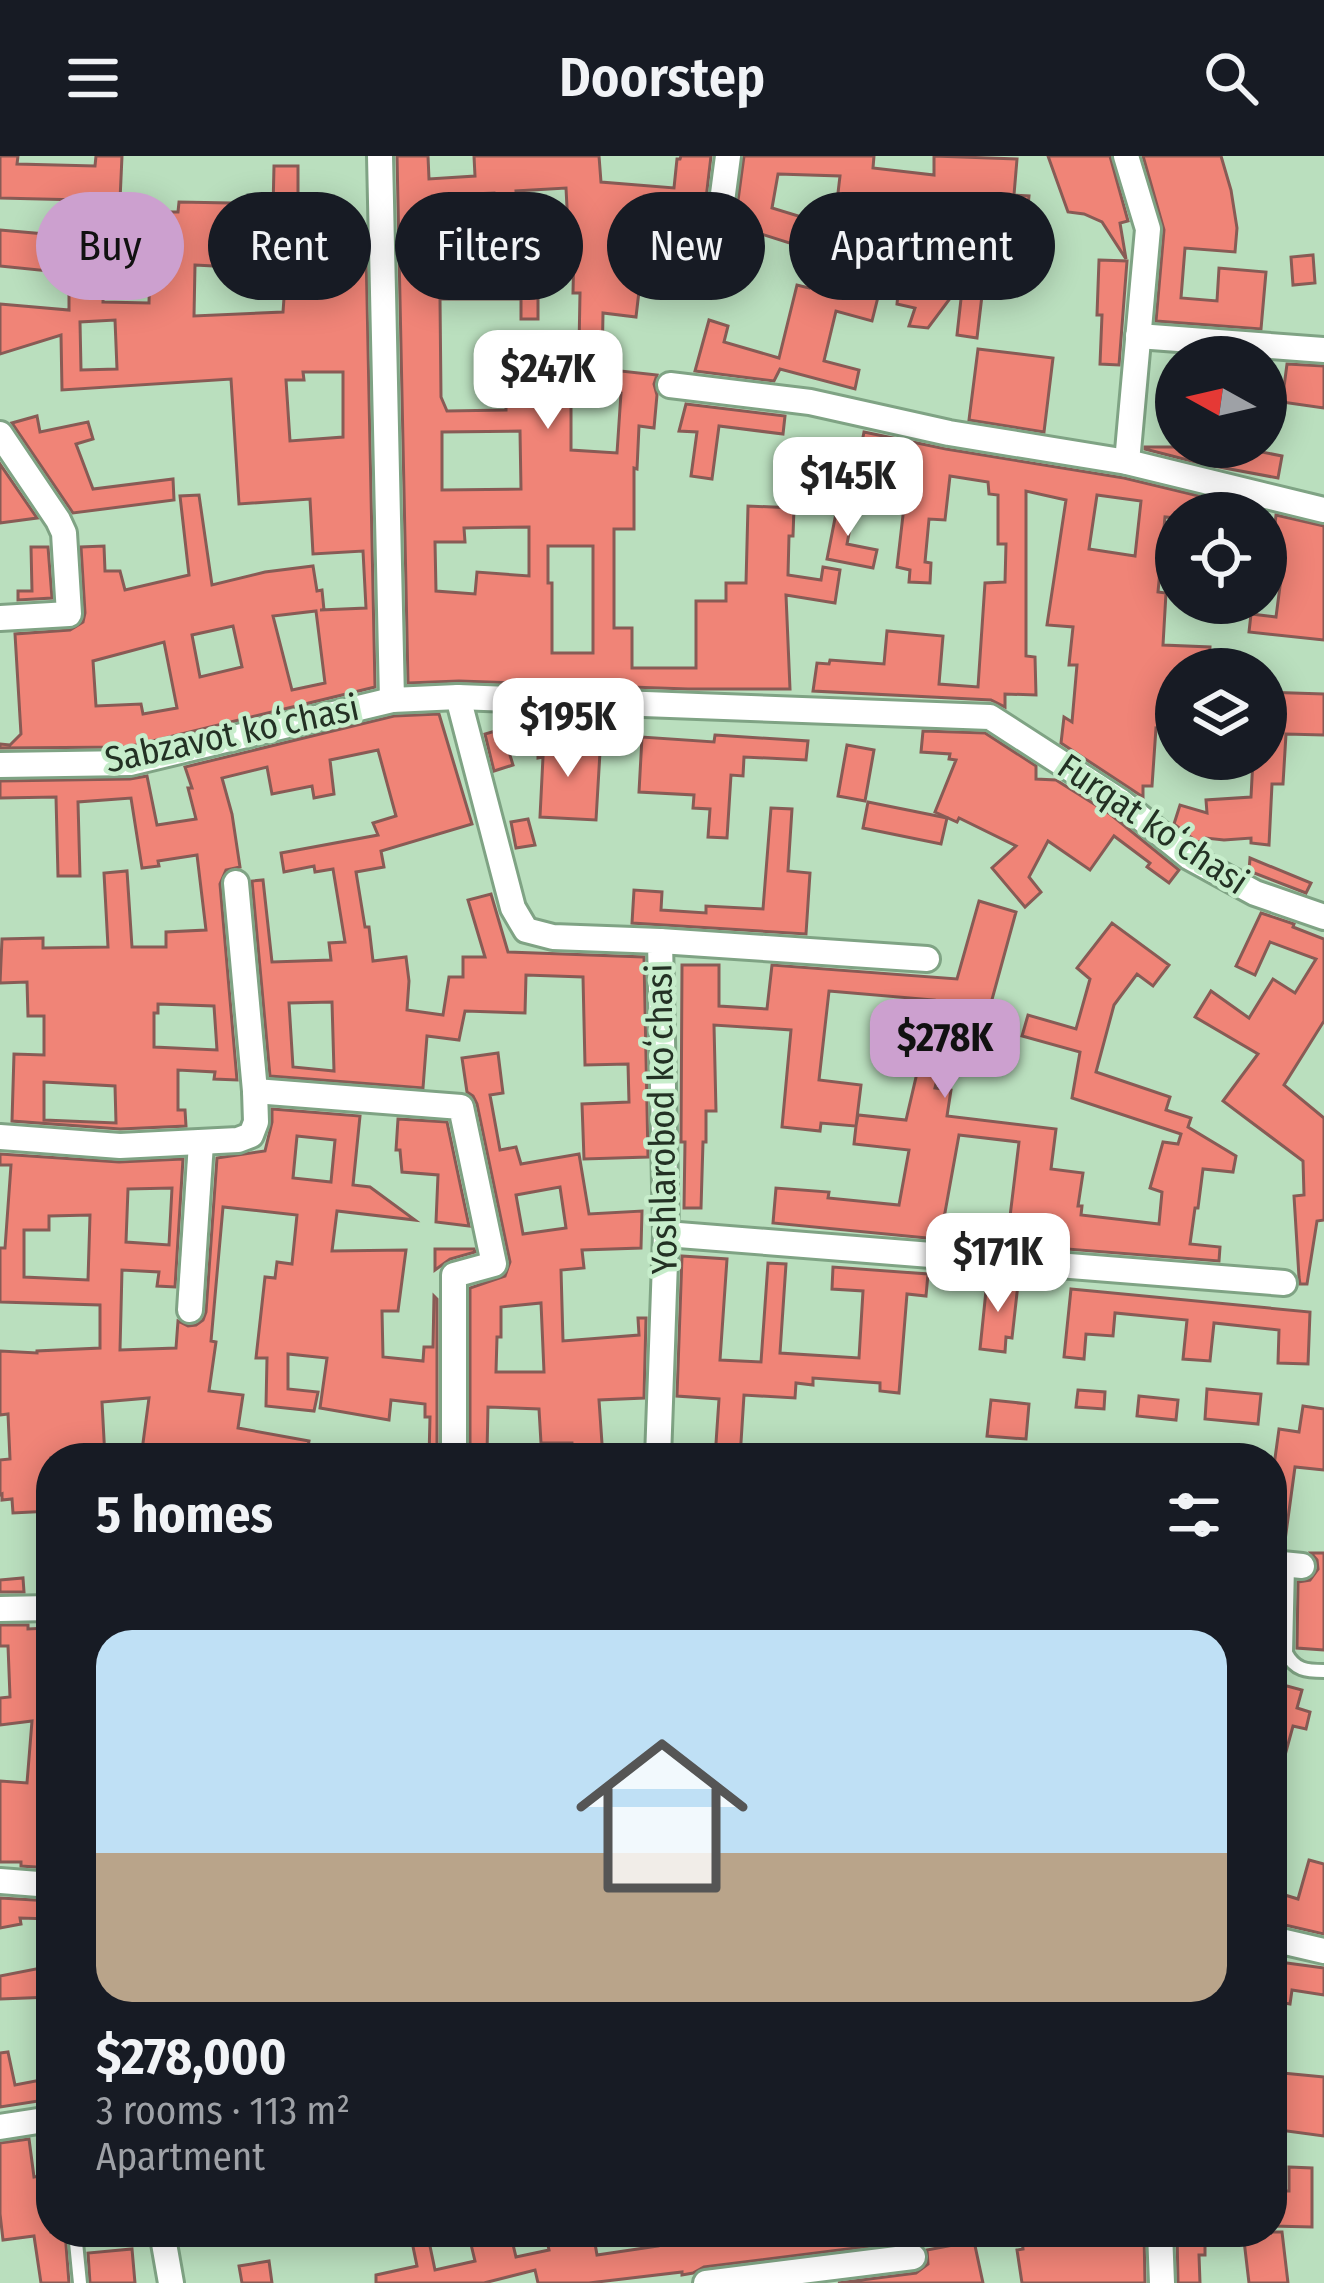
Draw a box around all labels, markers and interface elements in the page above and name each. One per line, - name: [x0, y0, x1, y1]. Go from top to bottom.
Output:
- icon: menu: [60, 45, 126, 111]
- icon: search: [1198, 45, 1264, 111]
- text: Doorstep: [559, 46, 765, 110]
- chip: Buy: [36, 192, 184, 300]
- chip: Rent: [208, 192, 371, 300]
- chip: Filters: [395, 192, 583, 300]
- chip: New: [607, 192, 765, 300]
- chip: Apartment: [789, 192, 1055, 300]
- pin: $247K: [464, 330, 632, 432]
- north arrow: [1155, 336, 1287, 468]
- map controls: [1155, 336, 1287, 780]
- text: $247K: [501, 346, 595, 392]
- pin: $145K: [764, 437, 932, 539]
- text: $145K: [800, 453, 896, 499]
- button: locate: [1155, 492, 1287, 624]
- button: layers: [1155, 648, 1287, 780]
- pin: $195K: [484, 678, 652, 780]
- street label: Sabzavot koʻchasi: [101, 686, 363, 782]
- text: $195K: [520, 694, 616, 740]
- street label: Furqat koʻchasi: [1049, 744, 1257, 904]
- street label: Yoshlarobod koʻchasi: [637, 963, 687, 1275]
- pin: $278K: [861, 999, 1029, 1101]
- text: $278K: [897, 1015, 993, 1061]
- pin: $171K: [914, 1213, 1082, 1315]
- text: $171K: [953, 1229, 1043, 1275]
- icon: filters: [1161, 1482, 1227, 1548]
- text: 5 homes: [96, 1484, 273, 1546]
- icon: home: [554, 1708, 770, 1924]
- text: $278,000: [96, 2026, 287, 2088]
- text: 3 rooms · 113 m²: [96, 2088, 350, 2134]
- text: Apartment: [96, 2134, 265, 2180]

